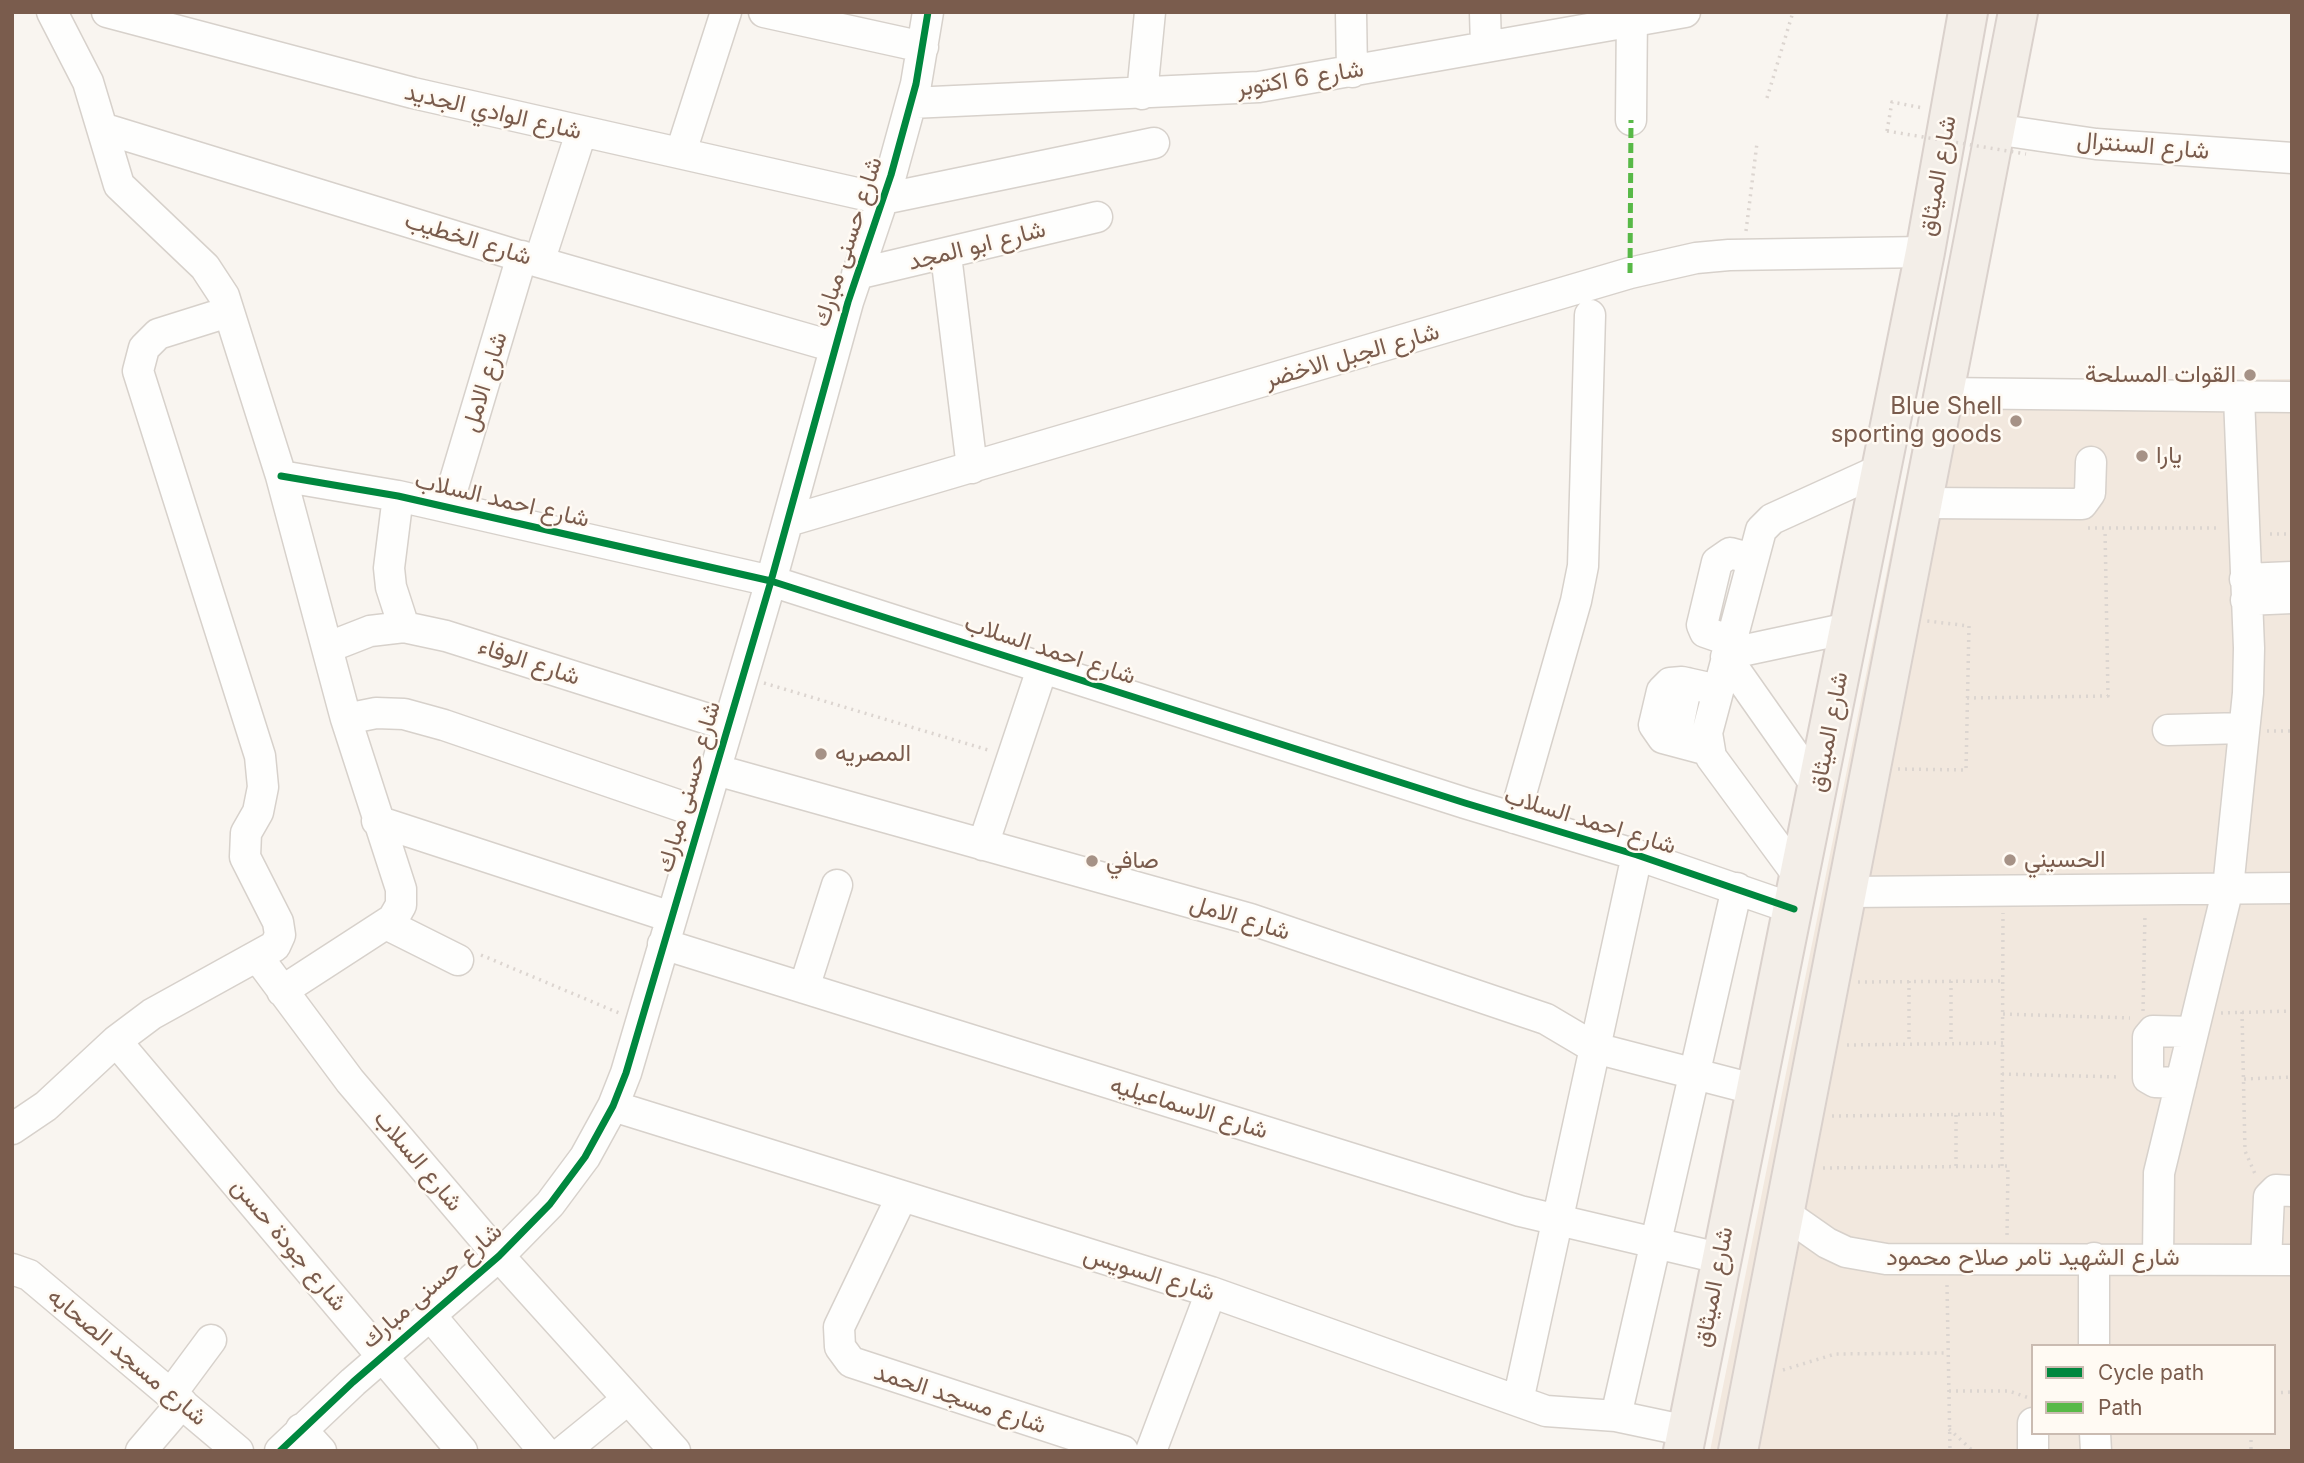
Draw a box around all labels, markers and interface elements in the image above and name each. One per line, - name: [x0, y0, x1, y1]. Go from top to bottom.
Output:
- street label: شارع 6 اكتوبر: [1234, 55, 1366, 103]
- street label: شارع الوادي الجديد: [402, 78, 584, 146]
- street label: شارع الميثاق: [1913, 113, 1963, 239]
- street label: شارع السنترال: [2075, 126, 2211, 166]
- street label: شارع حسنى مبارك: [807, 153, 889, 331]
- street label: شارع الخطيب: [401, 206, 535, 272]
- street label: شارع ابو المجد: [905, 215, 1049, 277]
- street label: شارع الجبل الاخضر: [1261, 317, 1443, 395]
- street label: شارع الامل: [456, 328, 514, 436]
- place label: القوات المسلحة: [2085, 361, 2236, 389]
- marker: القوات المسلحة: [2242, 367, 2258, 383]
- place label: Blue Shell sporting goods: [1831, 393, 2002, 449]
- marker: Blue Shell sporting goods: [2008, 413, 2024, 429]
- place label: يارا: [2156, 442, 2182, 470]
- marker: يارا: [2134, 448, 2150, 464]
- street label: شارع احمد السلاب: [412, 466, 592, 534]
- street label: شارع احمد السلاب: [961, 609, 1139, 691]
- street label: شارع الوفاء: [475, 632, 583, 692]
- street label: شارع الميثاق: [1803, 669, 1855, 795]
- street label: شارع حسنى مبارك: [651, 698, 727, 876]
- place label: المصريه: [835, 740, 911, 768]
- marker: المصريه: [813, 746, 829, 762]
- street label: شارع احمد السلاب: [1501, 781, 1679, 861]
- place label: الحسيني: [2024, 846, 2105, 874]
- place label: صافي: [1106, 847, 1159, 875]
- marker: الحسيني: [2002, 852, 2018, 868]
- marker: صافي: [1084, 853, 1100, 869]
- street label: شارع الامل: [1186, 889, 1294, 947]
- street label: شارع الاسماعيليه: [1107, 1070, 1271, 1146]
- street label: شارع السلاب: [367, 1105, 469, 1217]
- street label: شارع جودة حسن: [225, 1173, 353, 1317]
- street label: شارع حسنى مبارك: [356, 1217, 508, 1355]
- street label: شارع الميثاق: [1688, 1224, 1740, 1350]
- street label: شارع السويس: [1080, 1240, 1218, 1308]
- street label: شارع الشهيد تامر صلاح محمود: [1886, 1244, 2180, 1272]
- street label: شارع مسجد الصحابه: [41, 1282, 213, 1432]
- legend: [2031, 1344, 2276, 1435]
- street label: شارع مسجد الحمد: [870, 1358, 1050, 1440]
- text: Cycle path: [2098, 1360, 2204, 1385]
- text: Path: [2098, 1395, 2143, 1420]

